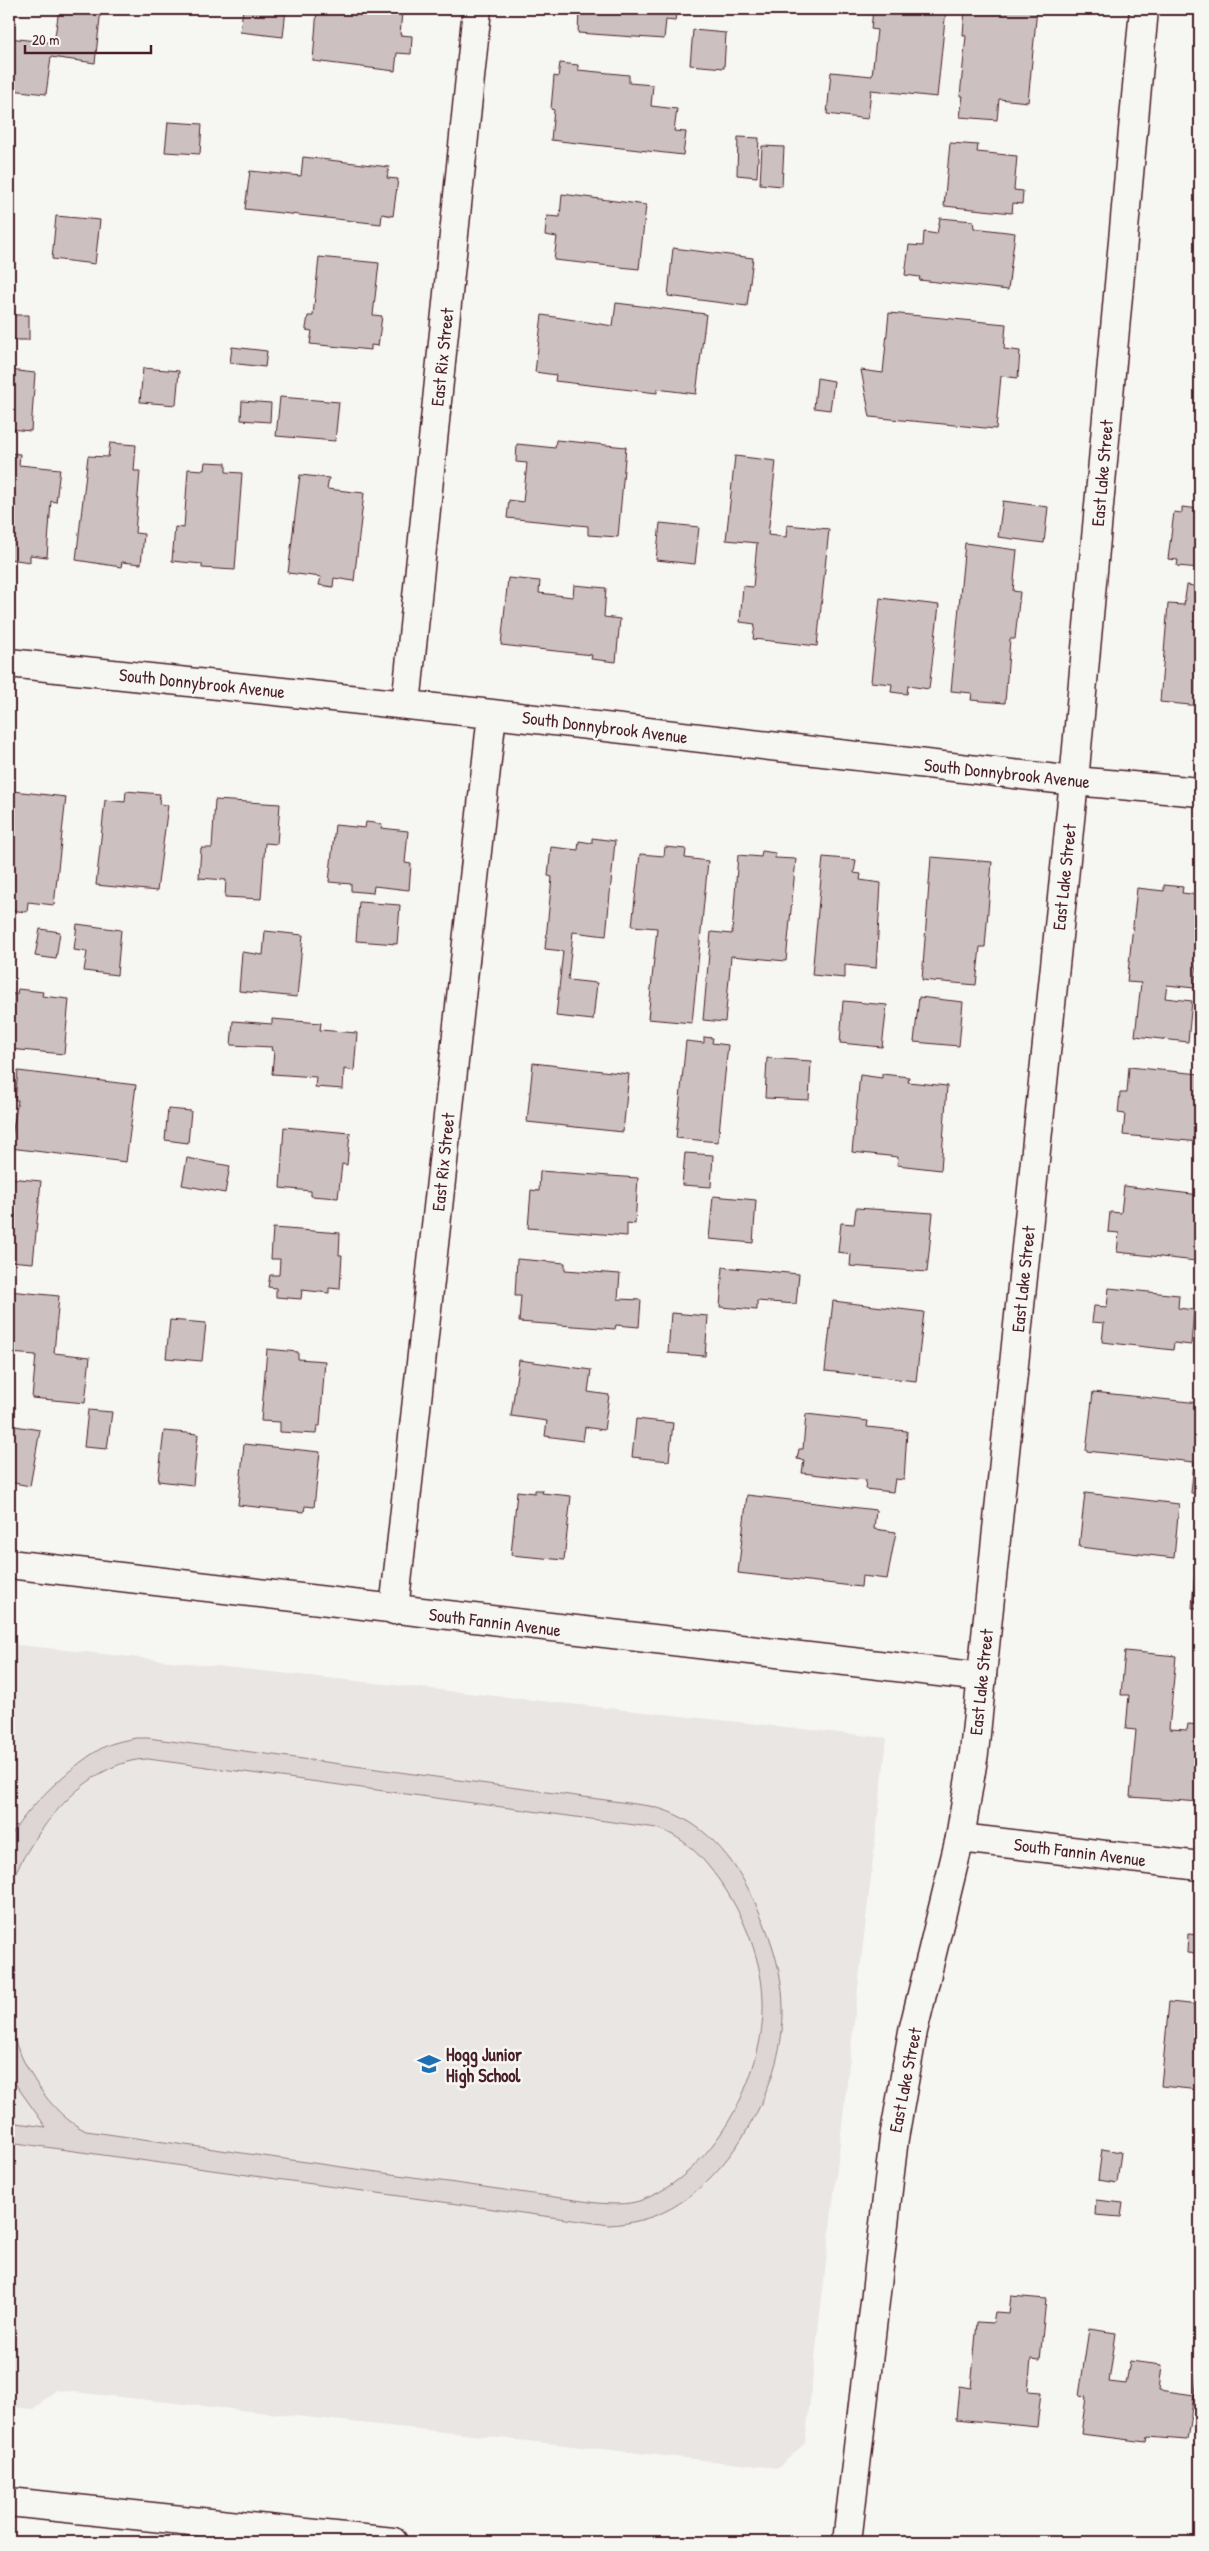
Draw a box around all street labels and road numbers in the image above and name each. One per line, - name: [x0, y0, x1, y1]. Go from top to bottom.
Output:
- street label: East Rix Street: [424, 306, 460, 407]
- street label: East Lake Street: [1085, 418, 1119, 527]
- street label: South Donnybrook Avenue: [118, 662, 286, 704]
- street label: South Donnybrook Avenue: [521, 704, 689, 750]
- street label: South Donnybrook Avenue: [923, 752, 1091, 794]
- street label: East Lake Street: [1046, 822, 1082, 931]
- street label: East Rix Street: [425, 1111, 461, 1212]
- street label: East Lake Street: [1005, 1224, 1041, 1333]
- street label: South Fannin Avenue: [428, 1602, 562, 1642]
- street label: East Lake Street: [963, 1627, 999, 1736]
- street label: South Fannin Avenue: [1013, 1832, 1147, 1872]
- street label: East Lake Street: [883, 2024, 928, 2135]

